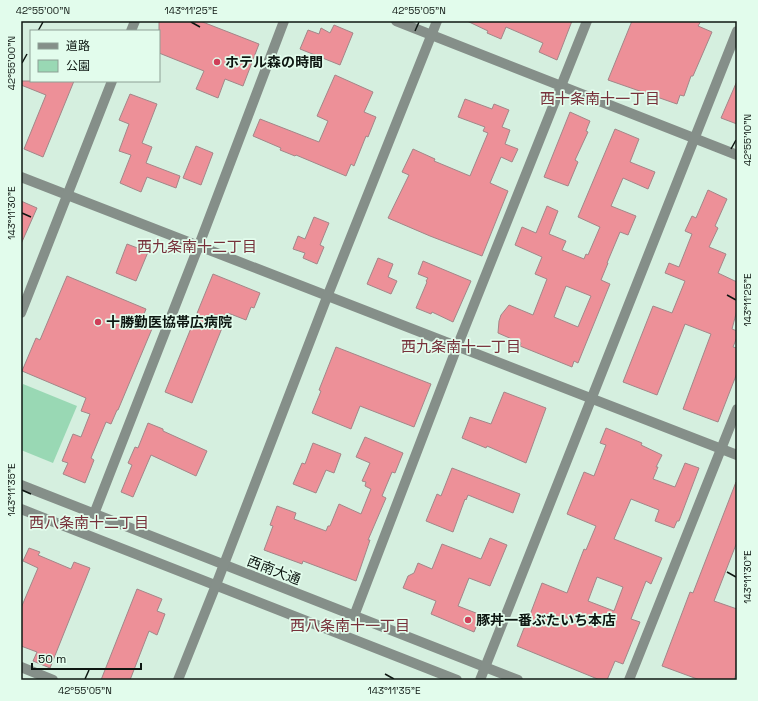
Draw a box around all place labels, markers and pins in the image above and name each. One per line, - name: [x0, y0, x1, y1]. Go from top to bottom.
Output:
- place label: ホテル森の時間: [225, 53, 323, 71]
- marker: ホテル森の時間: [212, 57, 222, 67]
- place label: 十勝勤医協帯広病院: [106, 313, 232, 331]
- marker: 十勝勤医協帯広病院: [93, 317, 103, 327]
- place label: 豚丼一番ぶたいち本店: [476, 611, 616, 629]
- marker: 豚丼一番ぶたいち本店: [463, 615, 473, 625]

